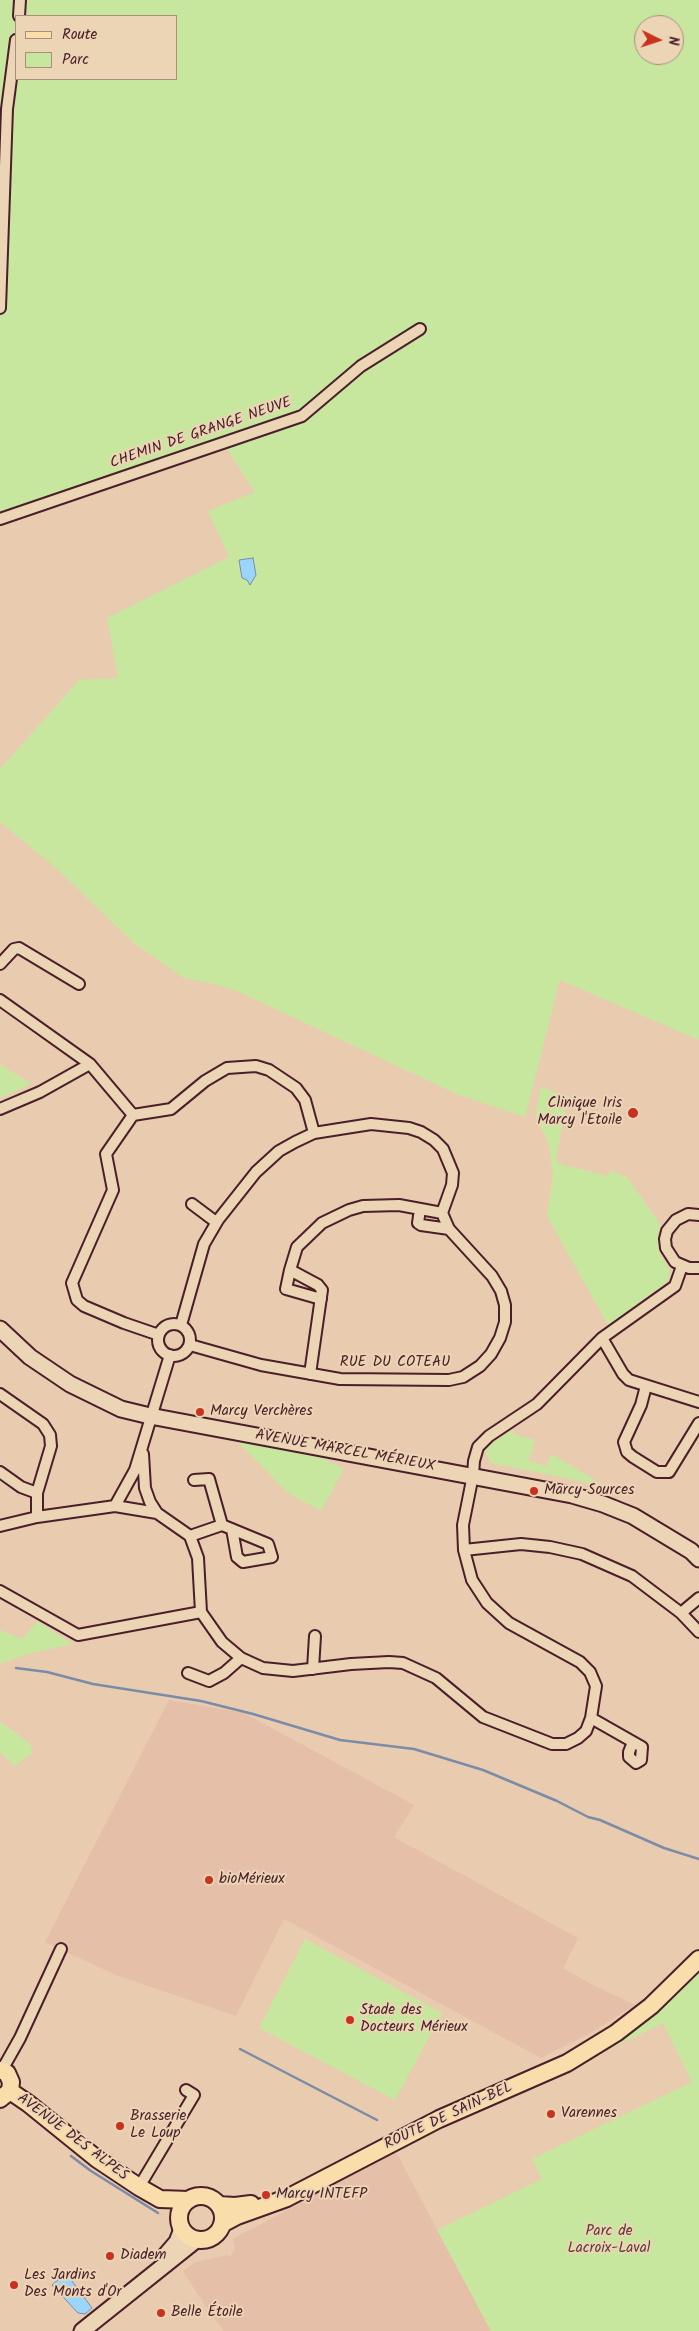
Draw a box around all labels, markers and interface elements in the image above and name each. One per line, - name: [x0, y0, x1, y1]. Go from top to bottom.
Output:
- legend: [15, 15, 178, 80]
- north arrow: [634, 15, 684, 65]
- text: Route: [62, 23, 97, 47]
- text: N: [662, 36, 684, 46]
- text: Parc: [62, 48, 89, 72]
- street label: CHEMIN DE GRANGE NEUVE: [108, 394, 294, 474]
- place label: Clinique Iris Marcy l'Etoile: [537, 1095, 622, 1130]
- marker: Clinique Iris Marcy l'Etoile: [626, 1106, 640, 1120]
- street label: RUE DU COTEAU: [340, 1354, 450, 1372]
- place label: Marcy Verchères: [210, 1403, 313, 1421]
- marker: Marcy Verchères: [194, 1406, 206, 1418]
- street label: AVENUE MARCEL MÉRIEUX: [254, 1427, 436, 1477]
- place label: Marcy Sources: [544, 1482, 634, 1500]
- marker: Marcy Sources: [528, 1485, 540, 1497]
- place label: bioMérieux: [219, 1871, 285, 1889]
- marker: bioMérieux: [203, 1874, 215, 1886]
- place label: Stade des Docteurs Mérieux: [360, 2002, 468, 2037]
- marker: Stade des Docteurs Mérieux: [344, 2014, 356, 2026]
- street label: ROUTE DE SAIN-BEL: [382, 2079, 516, 2155]
- street label: AVENUE DES ALPES: [13, 2090, 131, 2186]
- place label: Varennes: [561, 2105, 617, 2123]
- place label: Brasserie Le Loup: [130, 2108, 186, 2143]
- marker: Varennes: [545, 2108, 557, 2120]
- marker: Brasserie Le Loup: [114, 2120, 126, 2132]
- place label: Marcy INTEFP: [276, 2186, 367, 2204]
- marker: Marcy INTEFP: [260, 2189, 272, 2201]
- park label: Parc de Lacroix-Laval: [568, 2223, 650, 2258]
- place label: Diadem: [120, 2247, 166, 2265]
- marker: Diadem: [104, 2250, 116, 2262]
- place label: Les Jardins Des Monts d'Or: [24, 2267, 121, 2302]
- marker: Les Jardins Des Monts d'Or: [8, 2279, 20, 2291]
- place label: Belle Étoile: [171, 2304, 243, 2322]
- marker: Belle Étoile: [155, 2307, 167, 2319]

